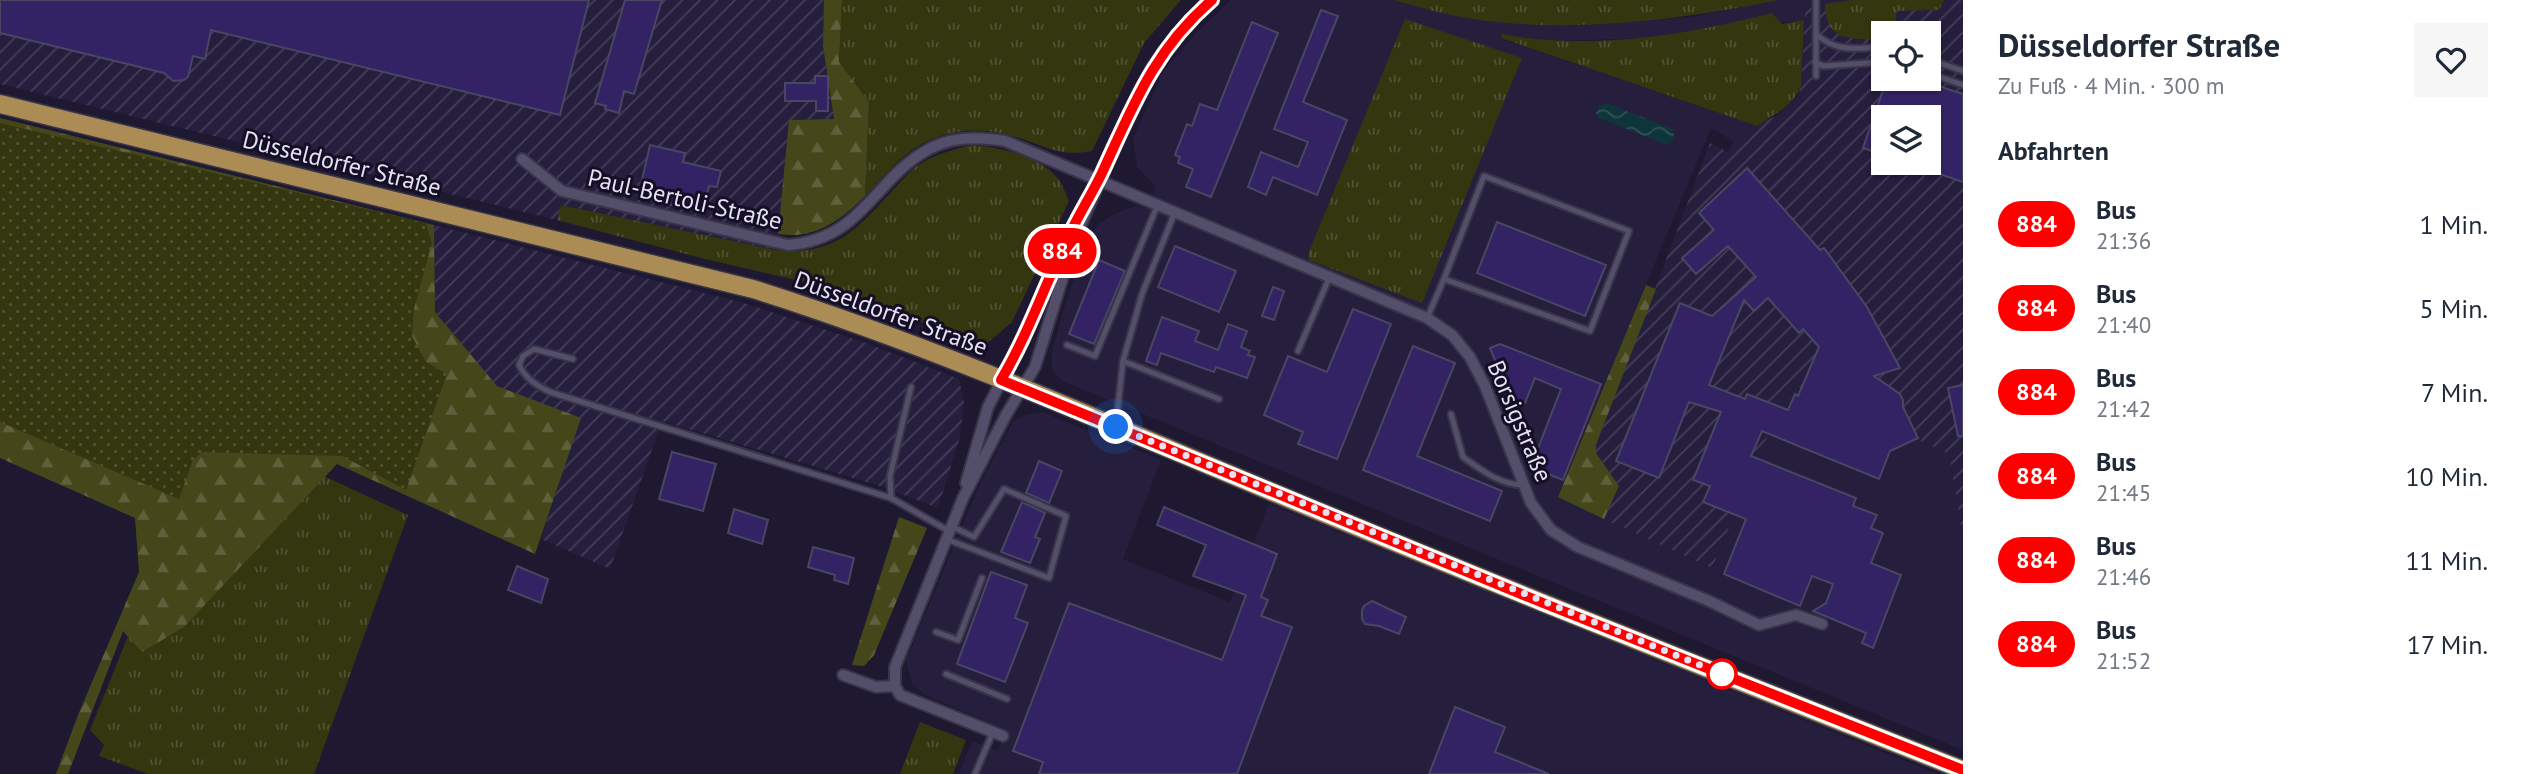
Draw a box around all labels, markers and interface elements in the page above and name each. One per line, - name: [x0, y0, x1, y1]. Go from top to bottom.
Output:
- map controls: [1871, 21, 1941, 175]
- button: locate: [1871, 21, 1941, 91]
- text: Düsseldorfer Straße: [1998, 23, 2280, 66]
- button: heart: [2414, 23, 2488, 97]
- text: Zu Fuß · 4 Min. · 300 m: [1998, 71, 2224, 100]
- button: layers: [1871, 105, 1941, 175]
- street label: Düsseldorfer Straße: [240, 123, 444, 203]
- text: Abfahrten: [1998, 134, 2109, 167]
- street label: Paul-Bertoli-Straße: [585, 162, 785, 236]
- text: Bus: [2096, 193, 2136, 226]
- text: 884: [2016, 208, 2057, 239]
- text: 1 Min.: [2420, 208, 2488, 241]
- text: 21:36: [2096, 226, 2151, 255]
- line badge: 884: [1022, 228, 1102, 274]
- text: 884: [1042, 235, 1082, 266]
- street label: Düsseldorfer Straße: [790, 264, 992, 362]
- text: Bus: [2096, 277, 2136, 310]
- text: 884: [2016, 292, 2057, 323]
- text: 5 Min.: [2420, 292, 2488, 325]
- text: 21:40: [2096, 310, 2151, 339]
- street label: Borsigstraße: [1480, 355, 1560, 487]
- text: Bus: [2096, 361, 2136, 394]
- text: 884: [2016, 376, 2057, 407]
- text: 7 Min.: [2421, 376, 2488, 409]
- text: 21:42: [2096, 394, 2151, 423]
- your location: [1098, 409, 1133, 444]
- text: Bus: [2096, 445, 2136, 478]
- text: 884: [2016, 460, 2057, 491]
- text: 10 Min.: [2405, 460, 2488, 493]
- text: 21:45: [2096, 478, 2151, 507]
- text: Bus: [2096, 529, 2136, 562]
- text: 884: [2016, 544, 2057, 575]
- text: 11 Min.: [2405, 544, 2488, 577]
- text: 21:46: [2096, 562, 2151, 591]
- text: Bus: [2096, 613, 2136, 646]
- text: 884: [2016, 628, 2057, 659]
- text: 17 Min.: [2407, 628, 2488, 661]
- text: 21:52: [2096, 646, 2151, 675]
- unlabelled marker: [1707, 659, 1737, 689]

